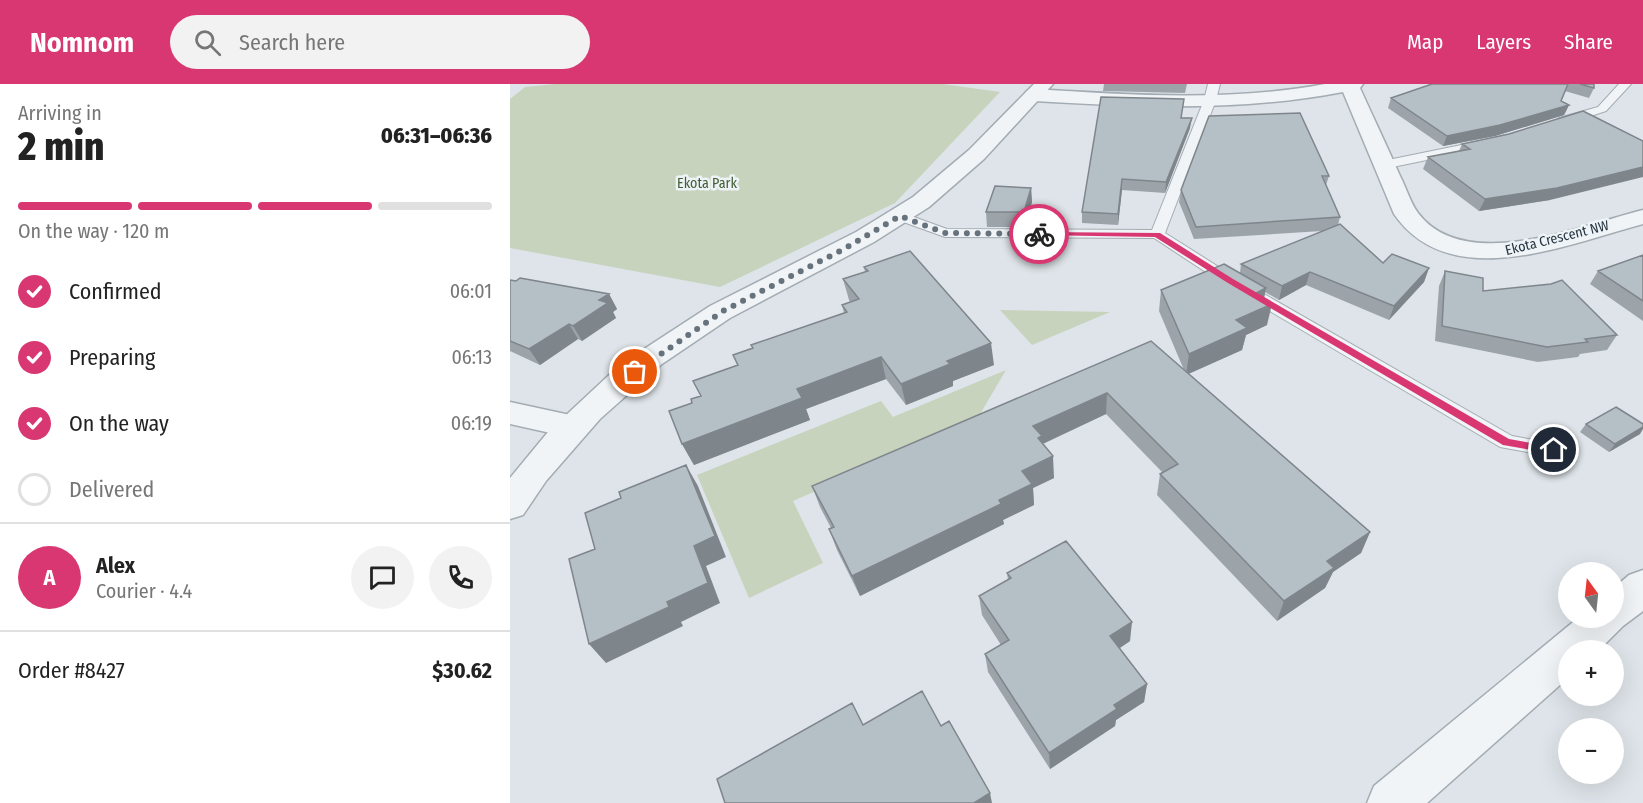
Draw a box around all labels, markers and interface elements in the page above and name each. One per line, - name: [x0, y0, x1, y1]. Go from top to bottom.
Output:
- search box: [170, 15, 590, 69]
- text: Nomnom: [30, 26, 134, 59]
- icon: search: [191, 26, 224, 59]
- text: Search here: [239, 29, 345, 56]
- text: Map: [1407, 29, 1443, 55]
- text: Layers: [1476, 29, 1531, 55]
- text: Share: [1564, 29, 1613, 55]
- text: Arriving in: [18, 101, 102, 125]
- text: 06:31–06:36: [381, 122, 492, 149]
- text: 2 min: [18, 124, 104, 170]
- park label: Ekota Park: [677, 175, 737, 192]
- courier: [1009, 204, 1069, 264]
- street label: Ekota Crescent NW: [1503, 217, 1611, 259]
- icon: bike: [1023, 218, 1056, 251]
- text: On the way · 120 m: [18, 219, 169, 243]
- icon: check: [18, 275, 51, 308]
- text: Confirmed: [69, 278, 162, 305]
- text: 06:01: [450, 279, 492, 303]
- icon: check: [18, 341, 51, 374]
- text: Preparing: [69, 344, 155, 371]
- text: 06:13: [451, 345, 492, 369]
- pin: [609, 346, 660, 397]
- icon: bag: [618, 355, 651, 388]
- icon: check: [18, 407, 51, 440]
- text: On the way: [69, 410, 169, 437]
- text: 06:19: [451, 411, 492, 435]
- pin: [1528, 424, 1579, 475]
- icon: home: [1537, 433, 1570, 466]
- text: Delivered: [69, 476, 154, 503]
- button: chat: [351, 546, 414, 609]
- button: phone: [429, 546, 492, 609]
- text: Alex: [96, 552, 135, 579]
- north arrow: [1558, 562, 1624, 628]
- map controls: [1558, 562, 1624, 784]
- text: A: [44, 564, 55, 591]
- text: Courier · 4.4: [96, 579, 192, 603]
- button: +: [1558, 640, 1624, 706]
- text: Order #8427: [18, 657, 125, 684]
- text: $30.62: [432, 657, 492, 684]
- button: −: [1558, 718, 1624, 784]

